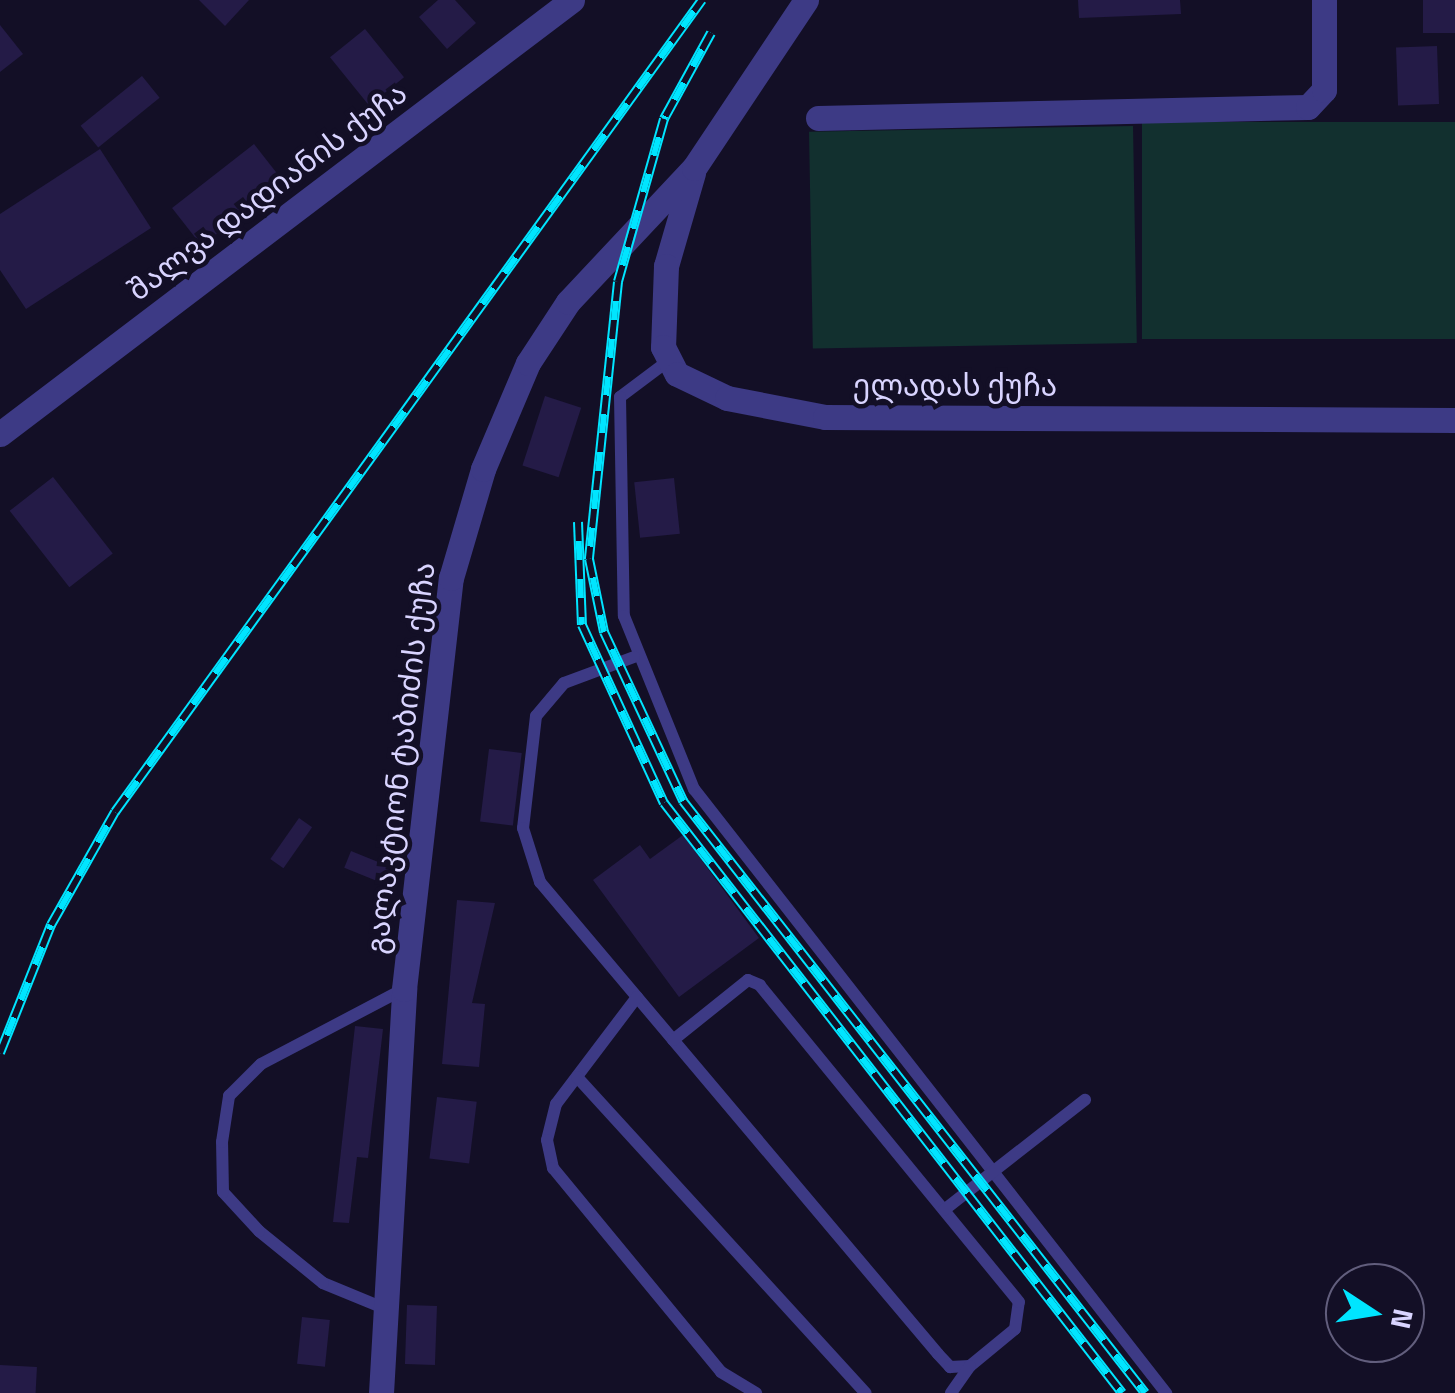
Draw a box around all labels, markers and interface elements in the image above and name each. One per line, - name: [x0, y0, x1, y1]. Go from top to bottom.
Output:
- street label: შალვა დადიანის ქუჩა: [120, 74, 414, 308]
- street label: ელადას ქუჩა: [853, 367, 1057, 403]
- street label: გალაკტიონ ტაბიძის ქუჩა: [358, 560, 442, 956]
- north arrow: [1325, 1263, 1425, 1363]
- text: N: [1380, 1305, 1426, 1333]

